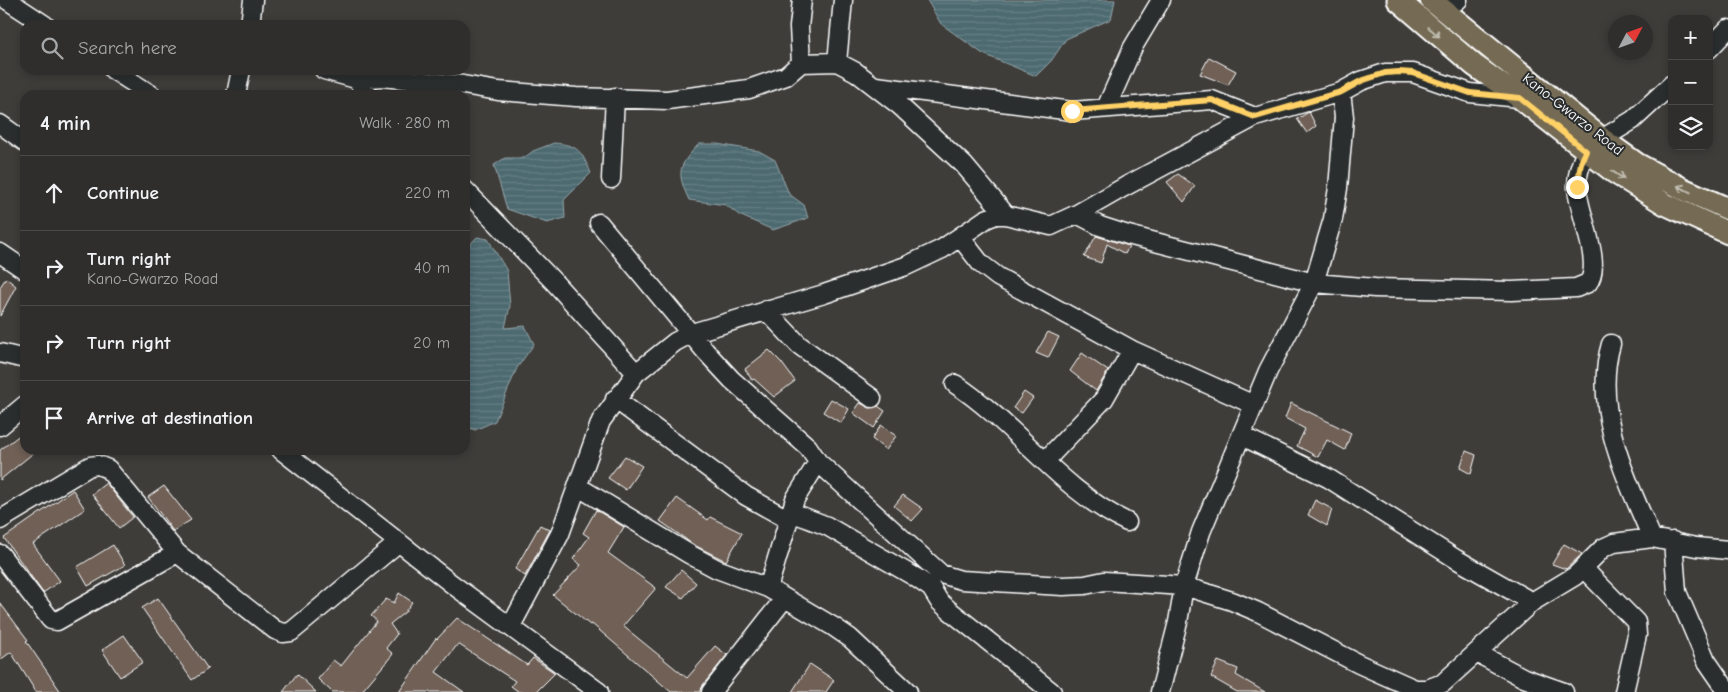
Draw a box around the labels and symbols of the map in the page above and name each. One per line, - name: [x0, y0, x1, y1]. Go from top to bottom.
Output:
- north arrow: [1608, 15, 1653, 60]
- one-way arrow: [1428, 27, 1441, 38]
- street label: Kano-Gwarzo Road: [1519, 69, 1627, 159]
- route start: [1061, 100, 1084, 123]
- one-way arrow: [1610, 170, 1624, 180]
- route end: [1566, 176, 1589, 199]
- one-way arrow: [1676, 184, 1691, 194]

